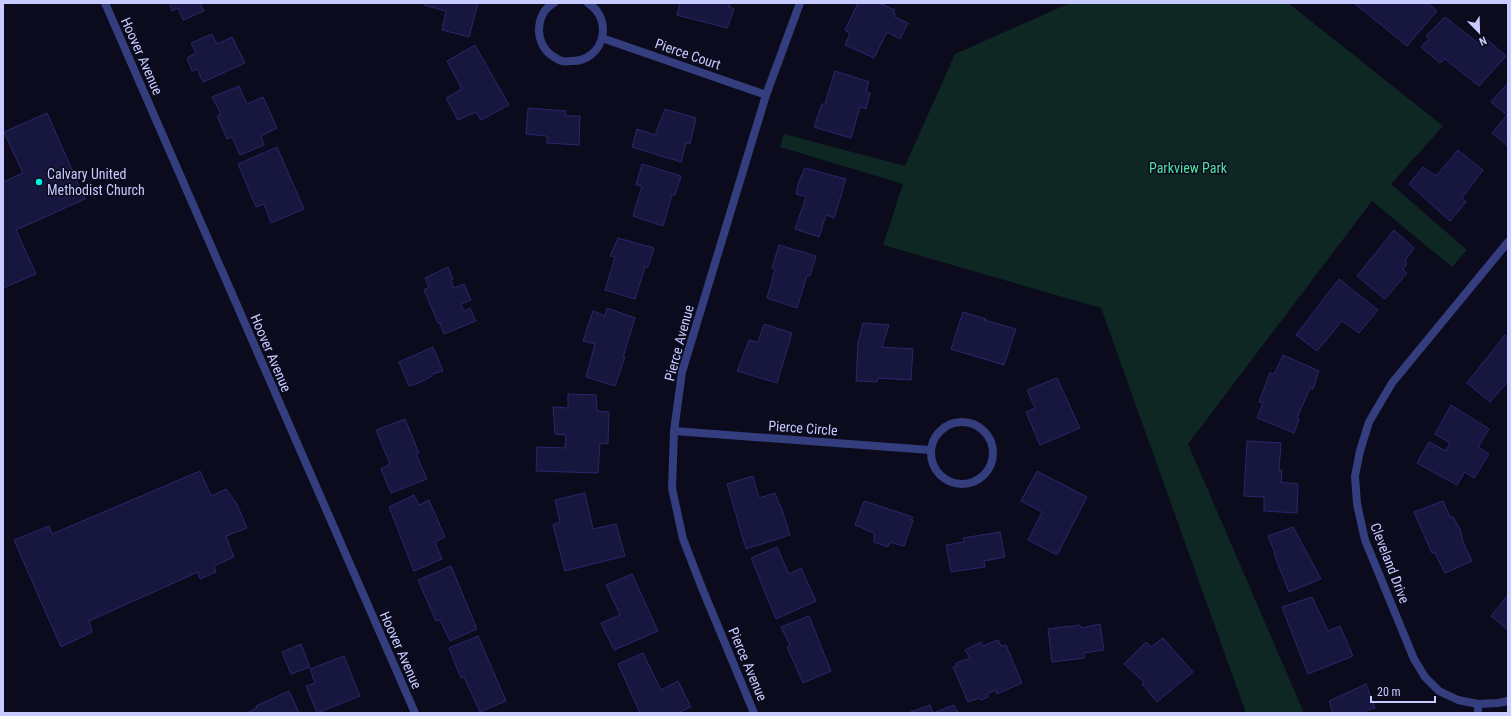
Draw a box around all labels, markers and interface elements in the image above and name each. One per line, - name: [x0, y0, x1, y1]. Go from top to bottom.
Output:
- north arrow: [1459, 12, 1499, 52]
- street label: Hoover Avenue: [118, 15, 166, 98]
- text: N: [1477, 33, 1488, 48]
- street label: Pierce Court: [653, 35, 723, 73]
- park label: Parkview Park: [1149, 160, 1228, 176]
- place label: Calvary United Methodist Church: [47, 166, 145, 198]
- marker: Calvary United Methodist Church: [34, 177, 44, 187]
- street label: Pierce Avenue: [661, 303, 697, 383]
- street label: Hoover Avenue: [247, 312, 295, 395]
- street label: Pierce Circle: [768, 418, 839, 438]
- street label: Cleveland Drive: [1367, 521, 1413, 606]
- street label: Hoover Avenue: [377, 609, 425, 692]
- street label: Pierce Avenue: [725, 625, 771, 704]
- scale bar: [1371, 678, 1435, 704]
- text: 20 m: [1377, 685, 1401, 699]

